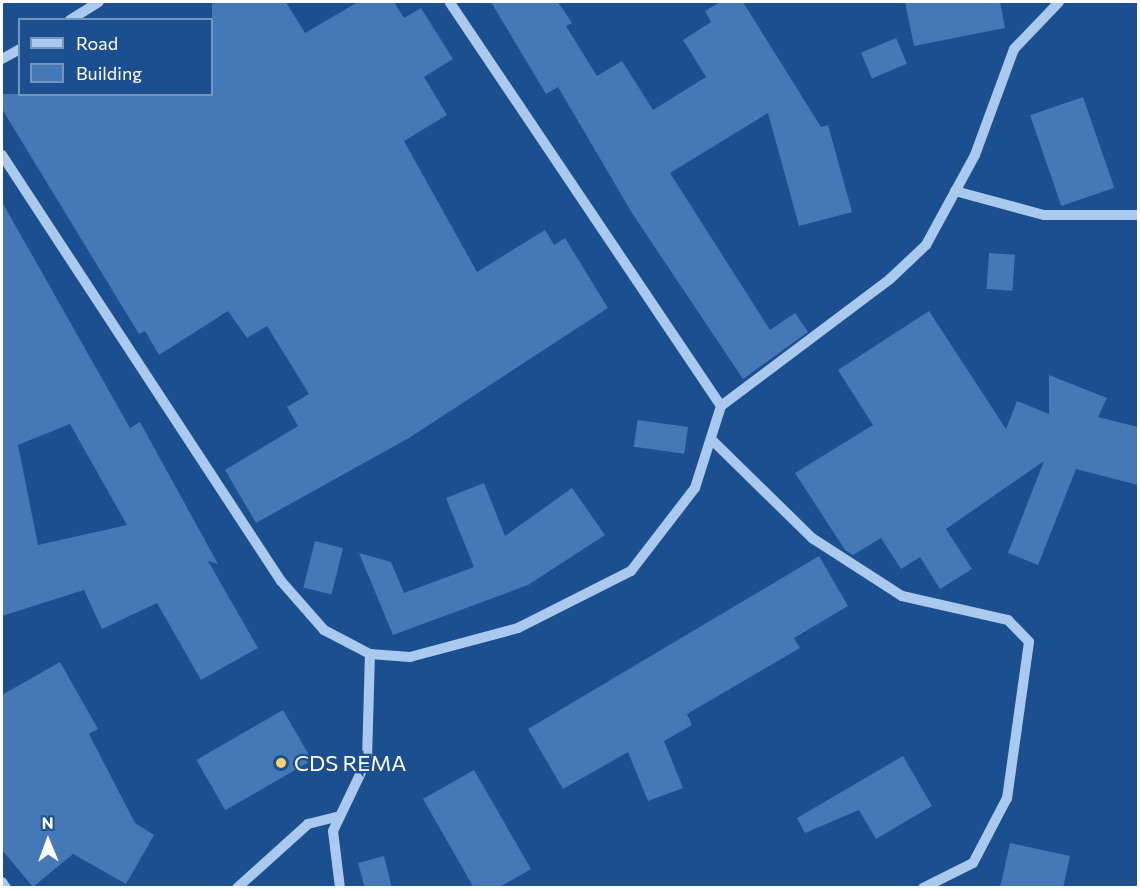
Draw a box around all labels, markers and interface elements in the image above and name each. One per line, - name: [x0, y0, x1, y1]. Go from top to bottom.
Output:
- legend: [18, 18, 213, 96]
- text: Road: [76, 32, 118, 54]
- text: Building: [76, 62, 142, 84]
- place label: CDS REMA: [294, 750, 406, 776]
- marker: CDS REMA: [272, 754, 290, 772]
- north arrow: [18, 811, 78, 871]
- text: N: [42, 813, 54, 832]

